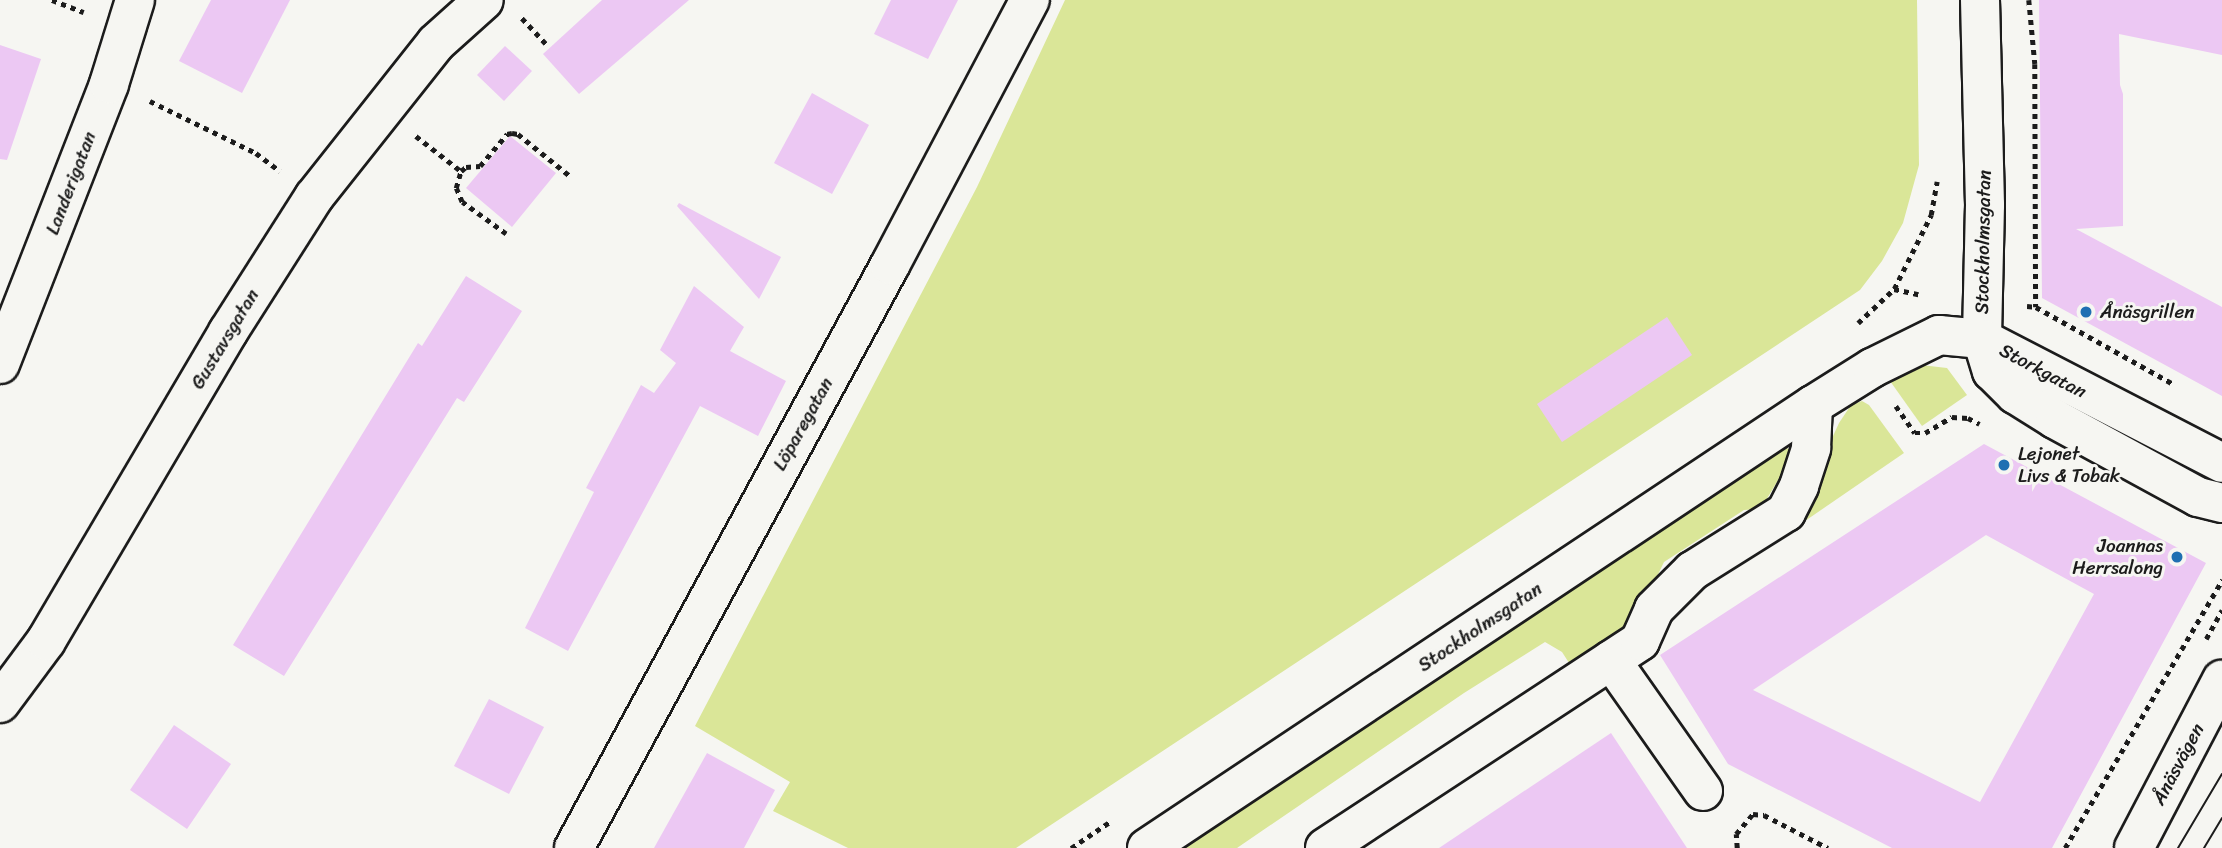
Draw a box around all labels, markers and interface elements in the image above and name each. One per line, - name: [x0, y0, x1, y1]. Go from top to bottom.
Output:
- street label: Landerigatan: [41, 128, 101, 238]
- street label: Stockholmsgatan: [1970, 170, 1996, 314]
- street label: Gustavsgatan: [186, 285, 264, 393]
- place label: Ånäsgrillen: [2100, 301, 2194, 323]
- marker: Ånäsgrillen: [2078, 304, 2094, 320]
- street label: Storkgatan: [1996, 339, 2090, 403]
- street label: Löparegatan: [768, 374, 838, 474]
- place label: Lejonet Livs & Tobak: [2018, 443, 2120, 487]
- marker: Lejonet Livs & Tobak: [1996, 457, 2012, 473]
- place label: Joannas Herrsalong: [2072, 535, 2163, 579]
- marker: Joannas Herrsalong: [2169, 549, 2185, 565]
- street label: Stockholmsgatan: [1414, 577, 1546, 677]
- street label: Ånäsvägen: [2147, 719, 2209, 809]

